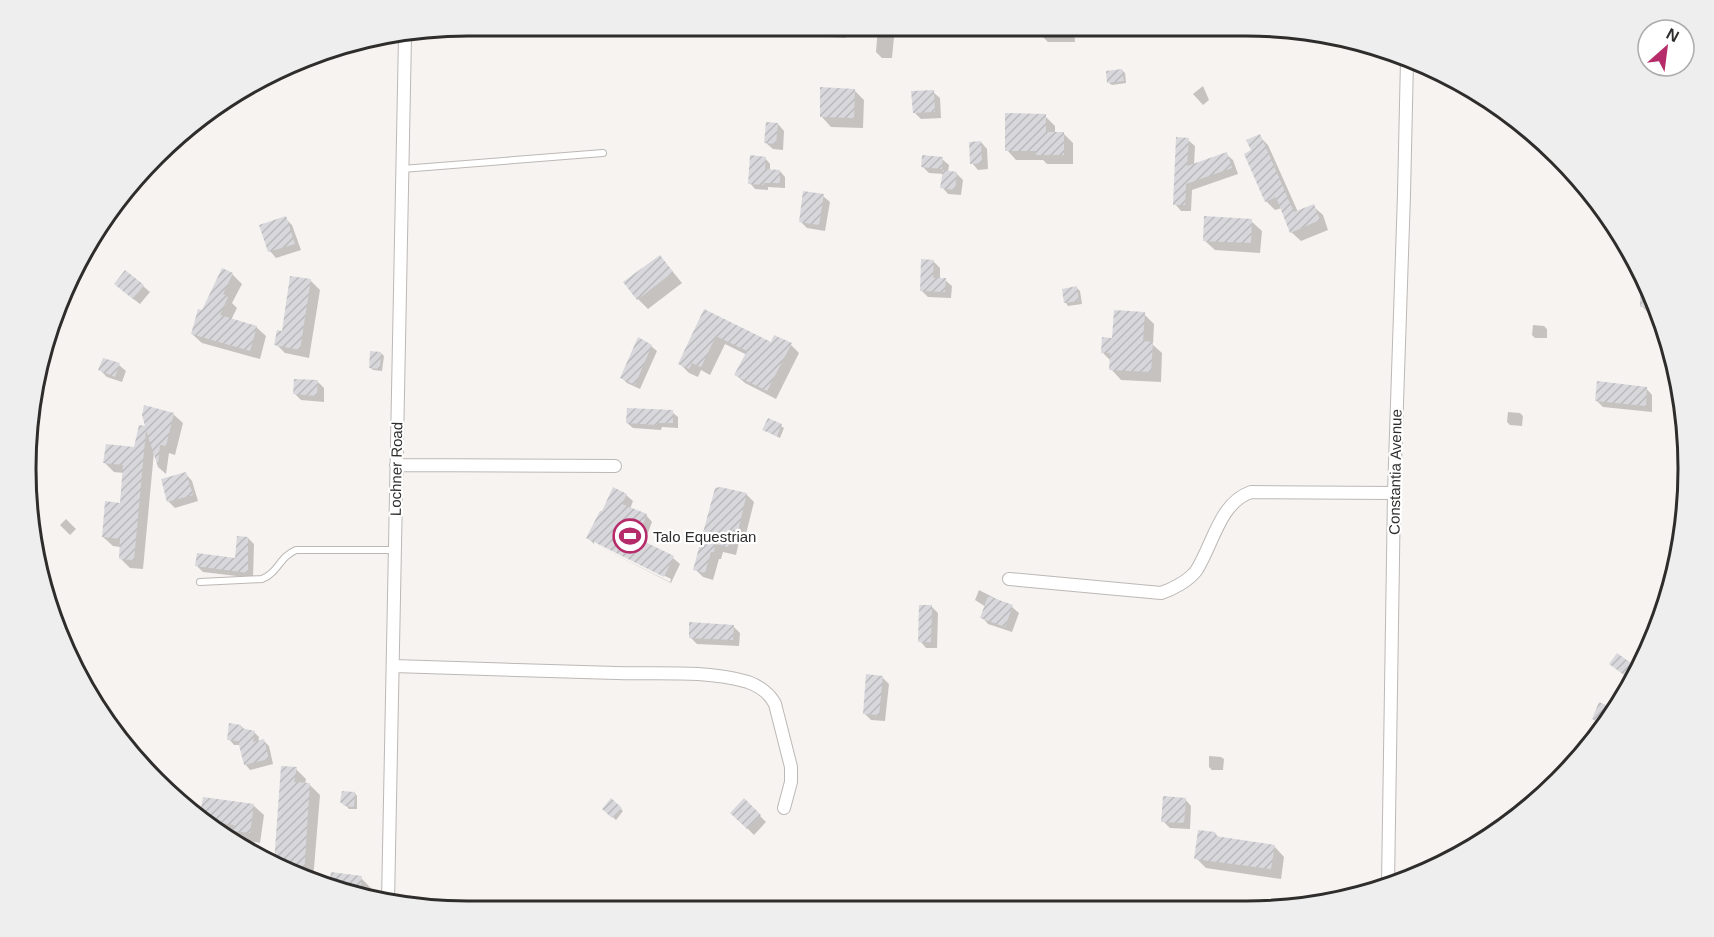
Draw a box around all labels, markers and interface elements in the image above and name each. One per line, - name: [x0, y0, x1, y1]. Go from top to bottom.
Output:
- north arrow: [1636, 18, 1696, 78]
- text: N: [1664, 25, 1682, 45]
- street label: Constantia Avenue: [1385, 409, 1405, 535]
- street label: Lochner Road: [387, 422, 405, 516]
- sports icon: Talo Equestrian: [612, 518, 648, 554]
- place label: Talo Equestrian: [653, 528, 756, 545]

